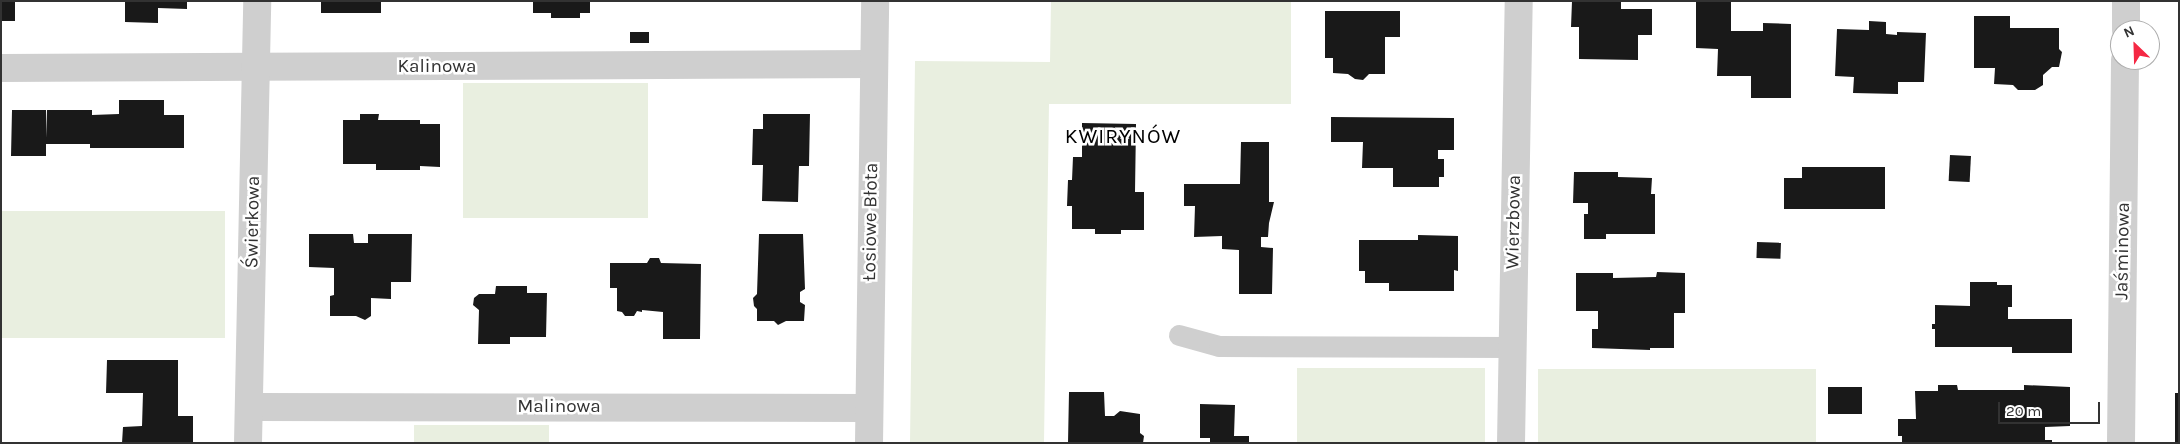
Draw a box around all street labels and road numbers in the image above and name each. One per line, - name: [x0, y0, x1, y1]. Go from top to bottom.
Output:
- street label: Kalinowa: [397, 56, 477, 78]
- street label: Łosiowe Błota: [859, 163, 883, 281]
- street label: Świerkowa: [241, 175, 265, 269]
- street label: Wierzbowa: [1502, 175, 1526, 269]
- street label: Jaśminowa: [2111, 202, 2135, 300]
- street label: Malinowa: [517, 396, 601, 418]

